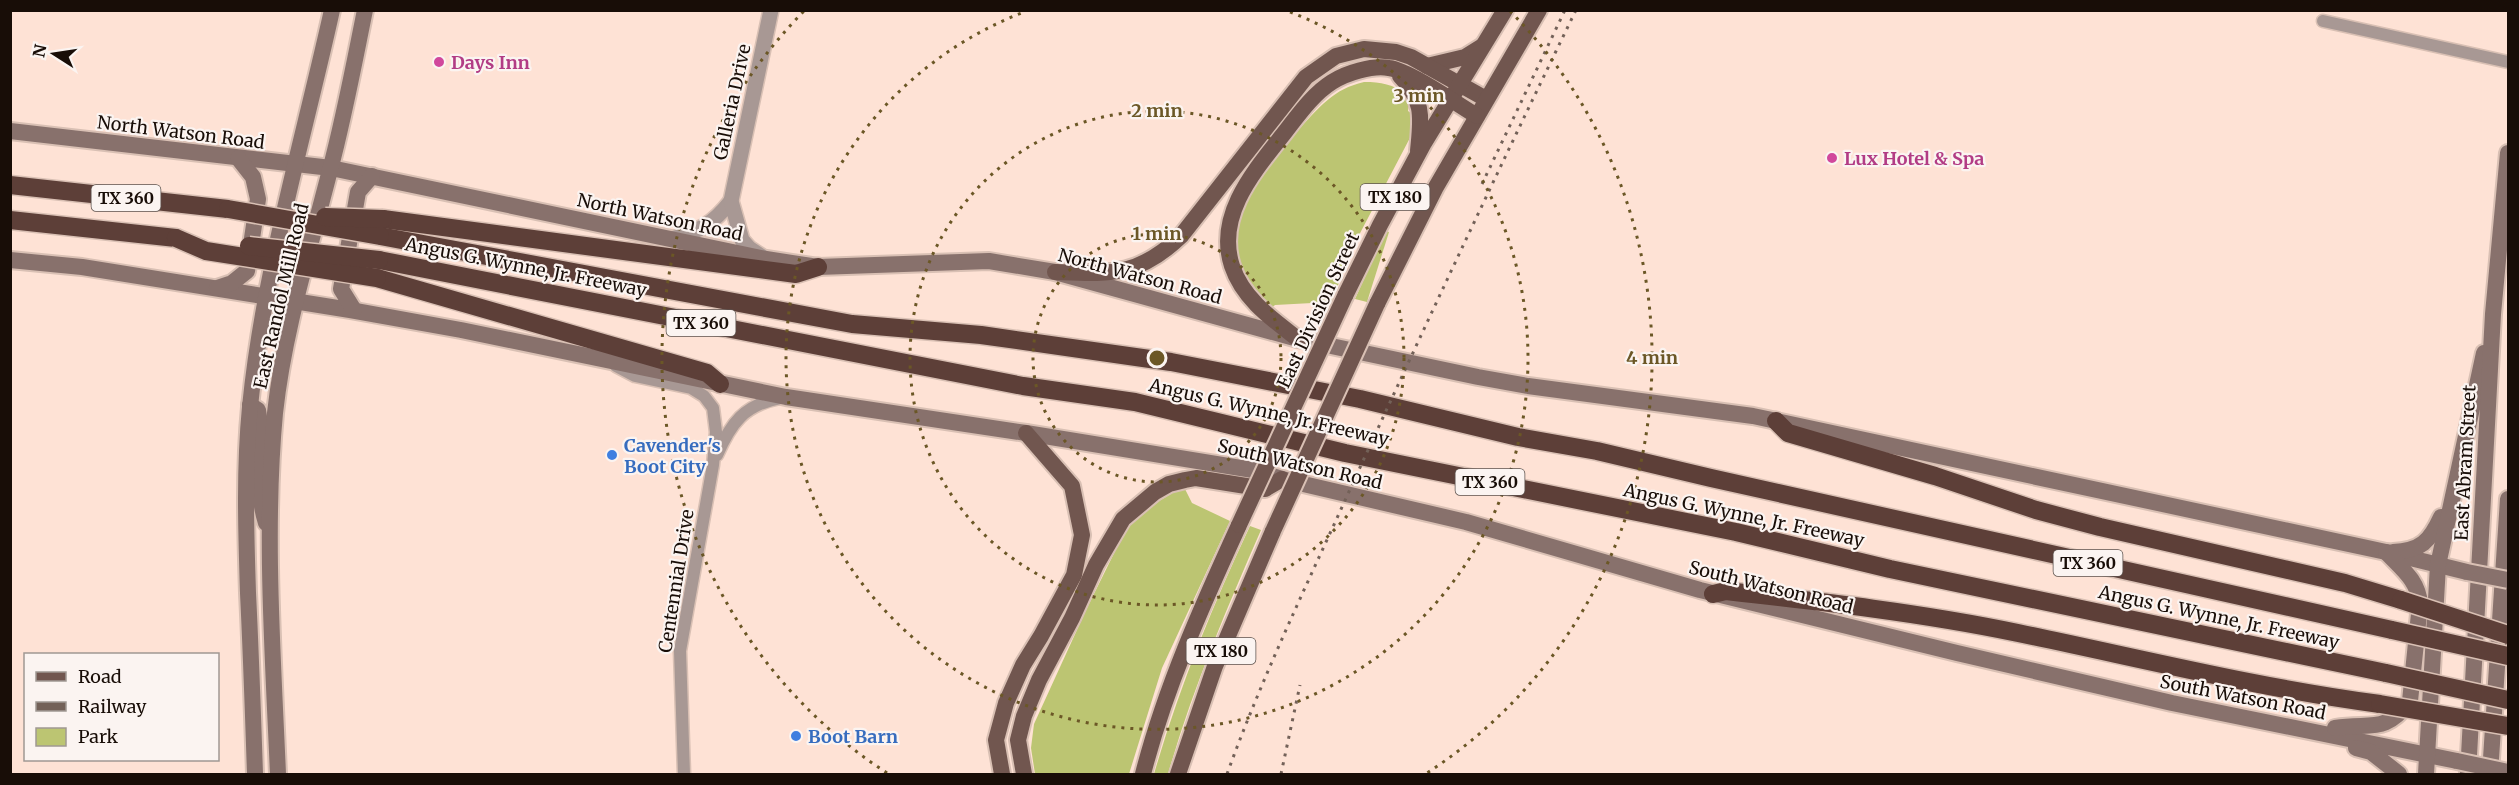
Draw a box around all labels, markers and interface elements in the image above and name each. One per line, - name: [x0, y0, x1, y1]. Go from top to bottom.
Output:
- north arrow: [24, 24, 84, 84]
- text: N: [28, 42, 50, 59]
- street label: Galleria Drive: [708, 42, 756, 162]
- place label: Days Inn: [451, 51, 530, 74]
- marker: Days Inn: [432, 55, 446, 69]
- text: 3 min: [1394, 84, 1444, 107]
- text: 2 min: [1131, 99, 1183, 122]
- street label: North Watson Road: [96, 110, 266, 154]
- place label: Lux Hotel & Spa: [1844, 147, 1984, 170]
- marker: Lux Hotel & Spa: [1825, 151, 1839, 165]
- road number: TX 180: [1360, 184, 1430, 210]
- road number: TX 360: [92, 185, 160, 211]
- street label: North Watson Road: [575, 188, 745, 246]
- street label: East Randol Mill Road: [248, 201, 314, 391]
- text: 1 min: [1132, 222, 1182, 245]
- street label: East Division Street: [1272, 228, 1364, 392]
- street label: Angus G. Wynne, Jr. Freeway: [402, 232, 649, 302]
- street label: North Watson Road: [1056, 243, 1224, 309]
- road number: TX 360: [666, 310, 736, 336]
- text: 4 min: [1626, 346, 1678, 369]
- centre of rings: [1147, 348, 1167, 368]
- street label: Angus G. Wynne, Jr. Freeway: [1146, 373, 1392, 451]
- street label: East Abram Street: [2449, 384, 2481, 542]
- place label: Cavender's Boot City: [624, 434, 721, 478]
- street label: South Watson Road: [1215, 434, 1385, 494]
- marker: Cavender's Boot City: [605, 448, 619, 462]
- road number: TX 360: [1456, 469, 1524, 495]
- street label: Angus G. Wynne, Jr. Freeway: [1621, 478, 1867, 552]
- street label: Centennial Drive: [653, 508, 699, 654]
- road number: TX 360: [2054, 550, 2122, 576]
- street label: South Watson Road: [1686, 555, 1856, 619]
- street label: Angus G. Wynne, Jr. Freeway: [2096, 580, 2342, 654]
- road number: TX 180: [1186, 638, 1256, 664]
- legend: [24, 653, 219, 761]
- text: Road: [78, 665, 122, 688]
- street label: South Watson Road: [2158, 670, 2328, 724]
- text: Railway: [78, 695, 147, 718]
- text: Park: [78, 725, 119, 748]
- place label: Boot Barn: [808, 725, 898, 748]
- marker: Boot Barn: [789, 729, 803, 743]

